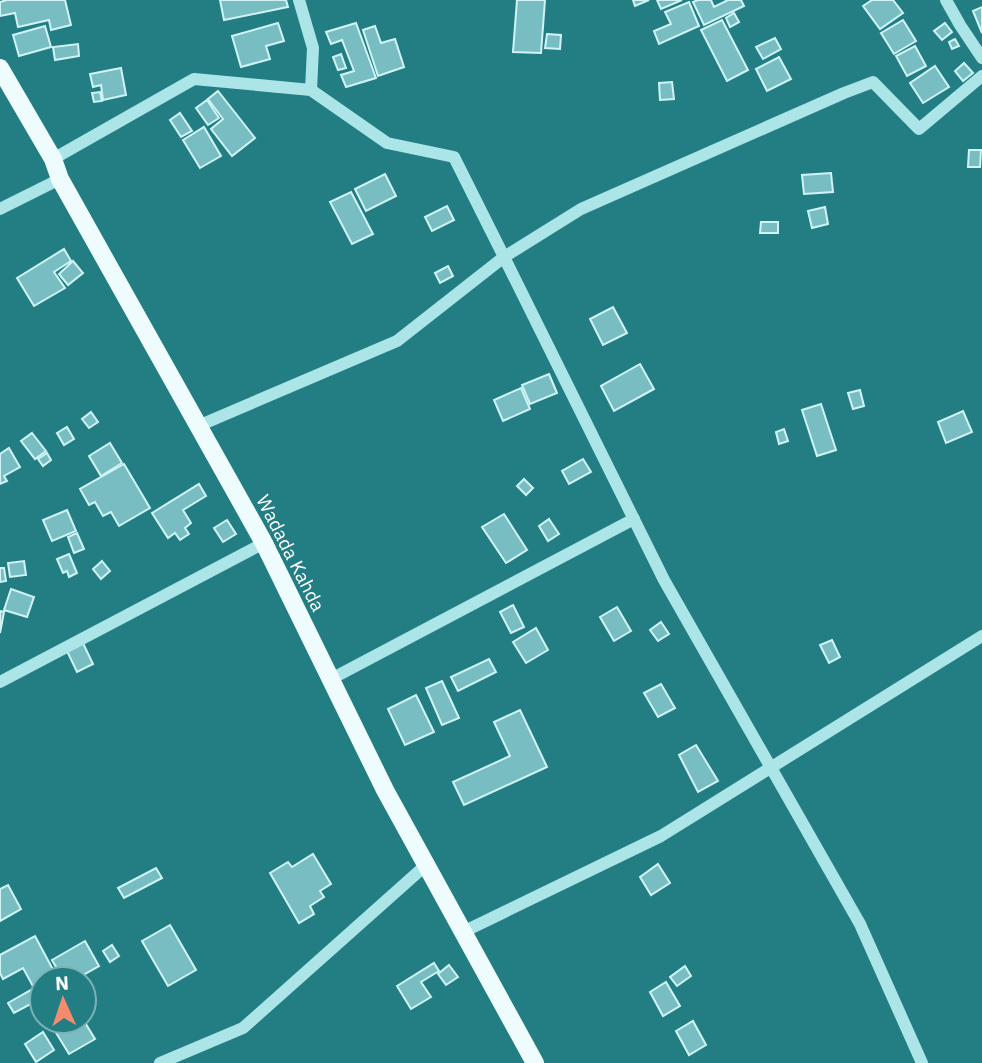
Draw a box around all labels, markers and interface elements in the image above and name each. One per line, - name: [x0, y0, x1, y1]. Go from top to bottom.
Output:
- street label: Wadada Kahda: [251, 491, 331, 615]
- north arrow: [28, 965, 98, 1035]
- text: N: [55, 971, 70, 995]

